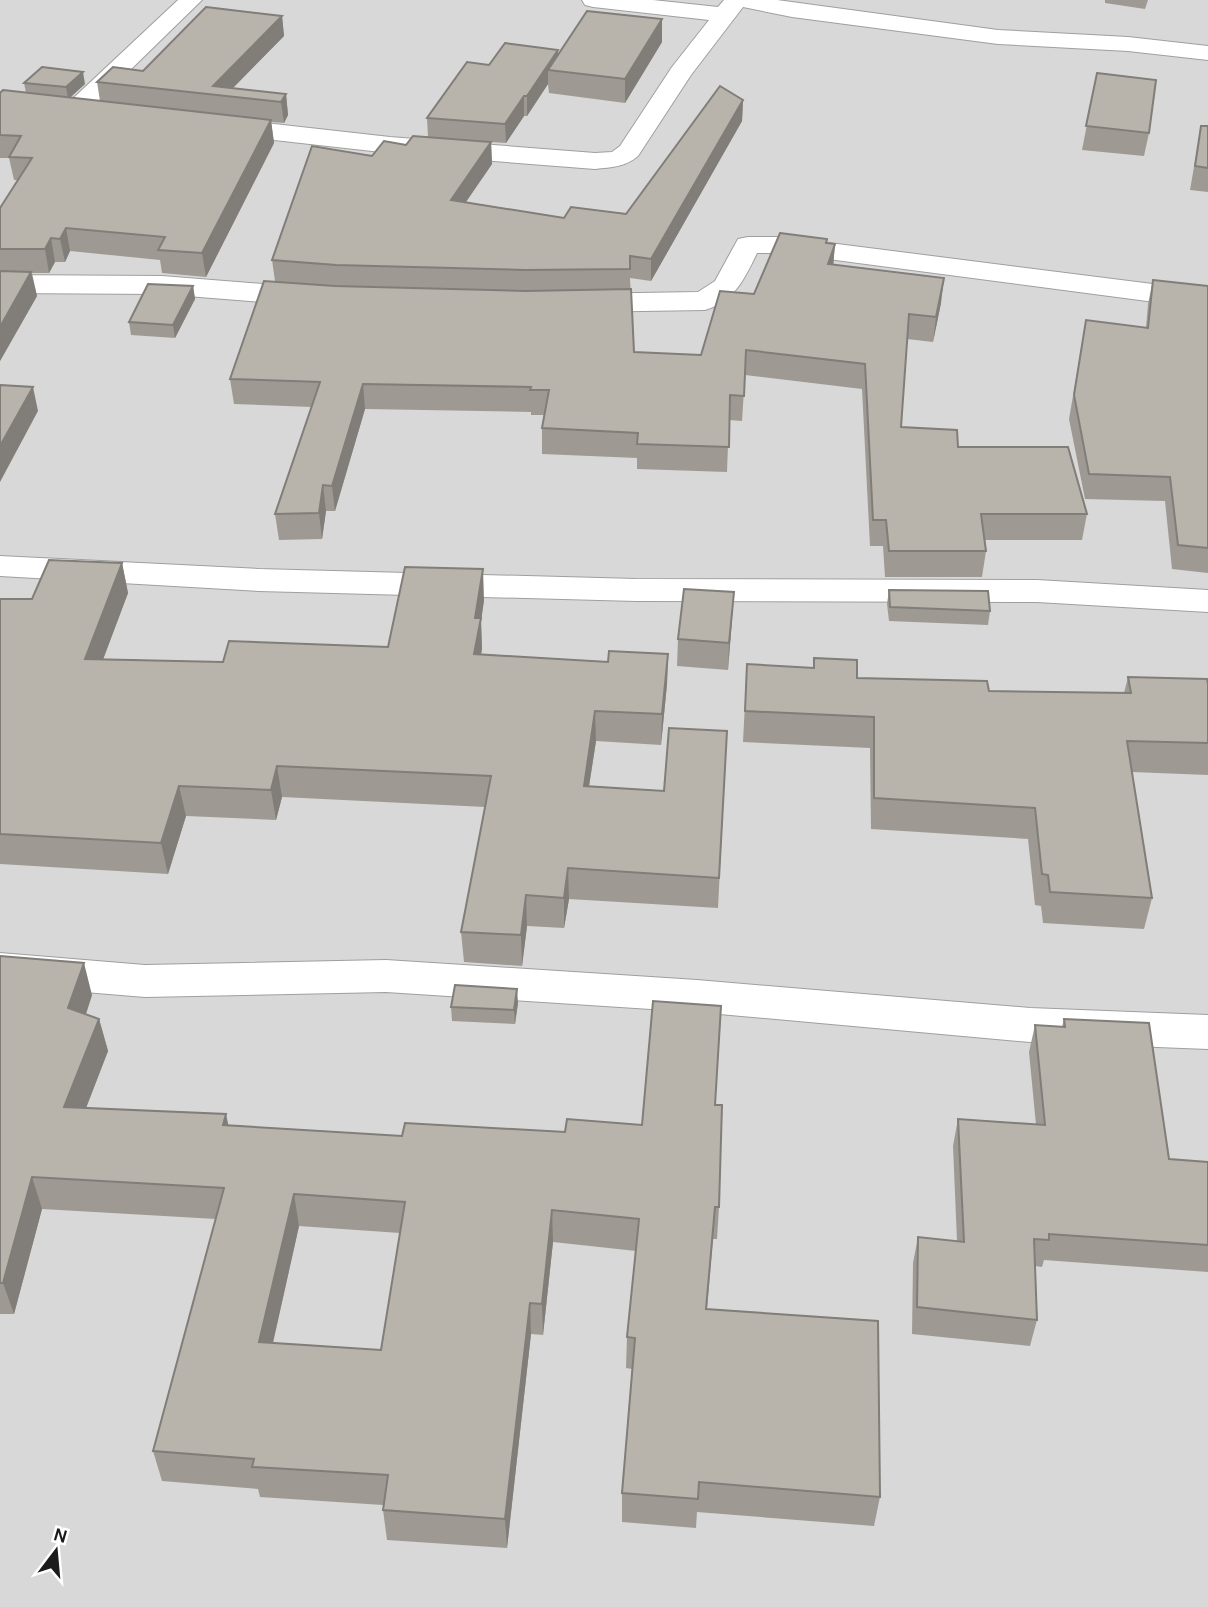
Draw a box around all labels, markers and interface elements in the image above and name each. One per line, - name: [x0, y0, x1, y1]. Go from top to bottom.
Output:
- north arrow: [21, 1516, 91, 1586]
- text: N: [51, 1523, 70, 1548]

